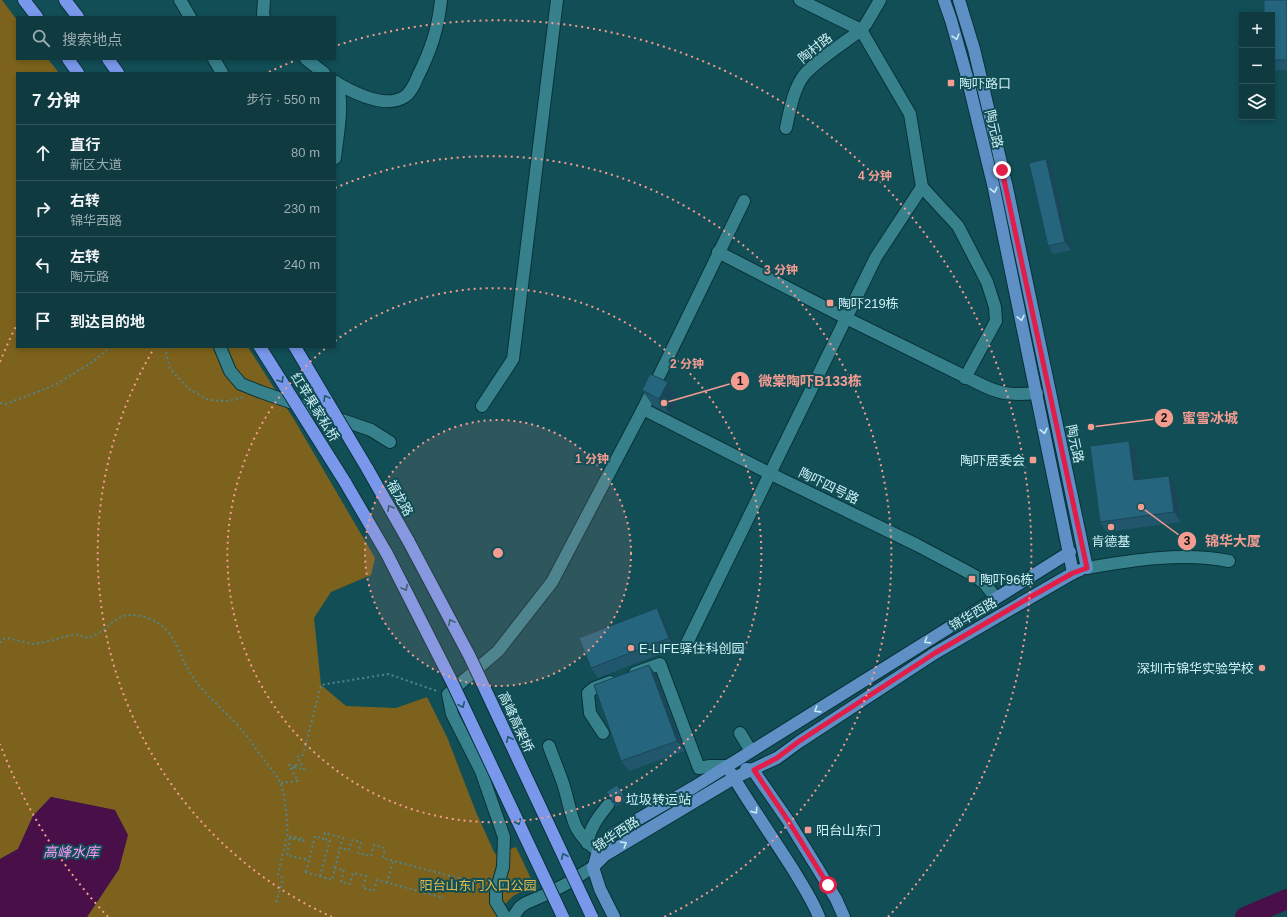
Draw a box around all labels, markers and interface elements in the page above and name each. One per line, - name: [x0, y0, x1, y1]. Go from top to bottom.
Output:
- map controls: [1239, 12, 1275, 120]
- button: +: [1239, 12, 1275, 48]
- search box: [16, 16, 336, 60]
- icon: search: [30, 27, 52, 49]
- street label: 陶村路: [795, 30, 835, 66]
- text: 搜索地点: [62, 31, 122, 48]
- one-way arrow: [951, 33, 960, 40]
- button: −: [1239, 48, 1275, 84]
- place label: 陶吓路口: [959, 76, 1011, 91]
- marker: 陶吓路口: [946, 78, 956, 88]
- button: layers: [1239, 84, 1275, 120]
- text: 7 分钟: [32, 91, 80, 110]
- text: 步行 · 550 m: [246, 92, 320, 107]
- street label: 陶元路: [982, 108, 1006, 150]
- text: 直行: [70, 136, 100, 153]
- icon: ahead: [32, 142, 54, 164]
- text: 80 m: [291, 145, 320, 160]
- text: 新区大道: [70, 157, 122, 172]
- route end: [993, 161, 1011, 179]
- text: 4 分钟: [858, 169, 892, 183]
- one-way arrow: [990, 187, 998, 193]
- text: 右转: [70, 192, 100, 209]
- icon: right: [32, 198, 54, 220]
- text: 230 m: [284, 201, 320, 216]
- text: 锦华西路: [70, 213, 122, 228]
- text: 左转: [70, 248, 100, 265]
- icon: left: [32, 254, 54, 276]
- text: 240 m: [284, 257, 320, 272]
- text: 3 分钟: [764, 263, 798, 277]
- text: 陶元路: [70, 269, 109, 284]
- place label: 陶吓219栋: [838, 296, 899, 311]
- marker: 陶吓219栋: [825, 298, 835, 308]
- icon: arrive: [32, 310, 54, 332]
- text: 到达目的地: [70, 313, 145, 330]
- one-way arrow: [1016, 314, 1024, 321]
- text: 2 分钟: [670, 357, 704, 371]
- callout: 微棠陶吓B133栋: [730, 368, 870, 394]
- street label: 红苹果家私桥: [288, 370, 342, 444]
- text: 微棠陶吓B133栋: [758, 373, 862, 389]
- text: 1: [737, 374, 744, 388]
- one-way arrow: [276, 376, 284, 383]
- one-way arrow: [323, 395, 331, 402]
- callout: 蜜雪冰城: [1154, 405, 1246, 431]
- text: 蜜雪冰城: [1182, 410, 1238, 426]
- text: 2: [1161, 411, 1168, 425]
- street label: 陶元路: [1064, 423, 1086, 465]
- one-way arrow: [1040, 428, 1048, 434]
- text: 1 分钟: [575, 452, 609, 466]
- place label: 陶吓居委会: [960, 453, 1025, 468]
- marker: 陶吓居委会: [1028, 455, 1038, 465]
- street label: 陶吓四号路: [796, 465, 862, 507]
- street label: 福龙路: [384, 477, 416, 519]
- one-way arrow: [387, 505, 394, 512]
- marker: 肯德基: [1106, 522, 1116, 532]
- callout: 锦华大厦: [1177, 528, 1269, 554]
- text: 锦华大厦: [1205, 533, 1261, 549]
- place label: 肯德基: [1091, 534, 1131, 549]
- text: 3: [1184, 534, 1191, 548]
- centre of rings: [491, 546, 505, 560]
- place label: 陶吓96栋: [980, 572, 1033, 587]
- marker: 陶吓96栋: [967, 574, 977, 584]
- one-way arrow: [400, 584, 407, 591]
- street label: 锦华西路: [947, 595, 999, 633]
- one-way arrow: [448, 619, 456, 626]
- one-way arrow: [924, 636, 931, 644]
- place label: E-LIFE驿住科创园: [639, 641, 744, 656]
- marker: E-LIFE驿住科创园: [626, 643, 636, 653]
- place label: 深圳市锦华实验学校: [1137, 661, 1254, 676]
- marker: 深圳市锦华实验学校: [1257, 663, 1267, 673]
- street label: 高峰高架桥: [495, 689, 537, 755]
- one-way arrow: [457, 700, 465, 708]
- one-way arrow: [814, 705, 821, 712]
- one-way arrow: [506, 735, 514, 743]
- place label: 垃圾转运站: [626, 792, 691, 807]
- marker: 垃圾转运站: [613, 794, 623, 804]
- one-way arrow: [750, 807, 758, 814]
- street label: 锦华西路: [590, 814, 642, 854]
- one-way arrow: [513, 818, 521, 825]
- place label: 阳台山东门: [816, 823, 881, 838]
- marker: 阳台山东门: [803, 825, 813, 835]
- one-way arrow: [620, 841, 627, 849]
- water label: 高峰水库: [43, 844, 101, 860]
- one-way arrow: [561, 853, 569, 861]
- route start: [819, 876, 837, 894]
- park label: 阳台山东门入口公园: [419, 878, 537, 893]

